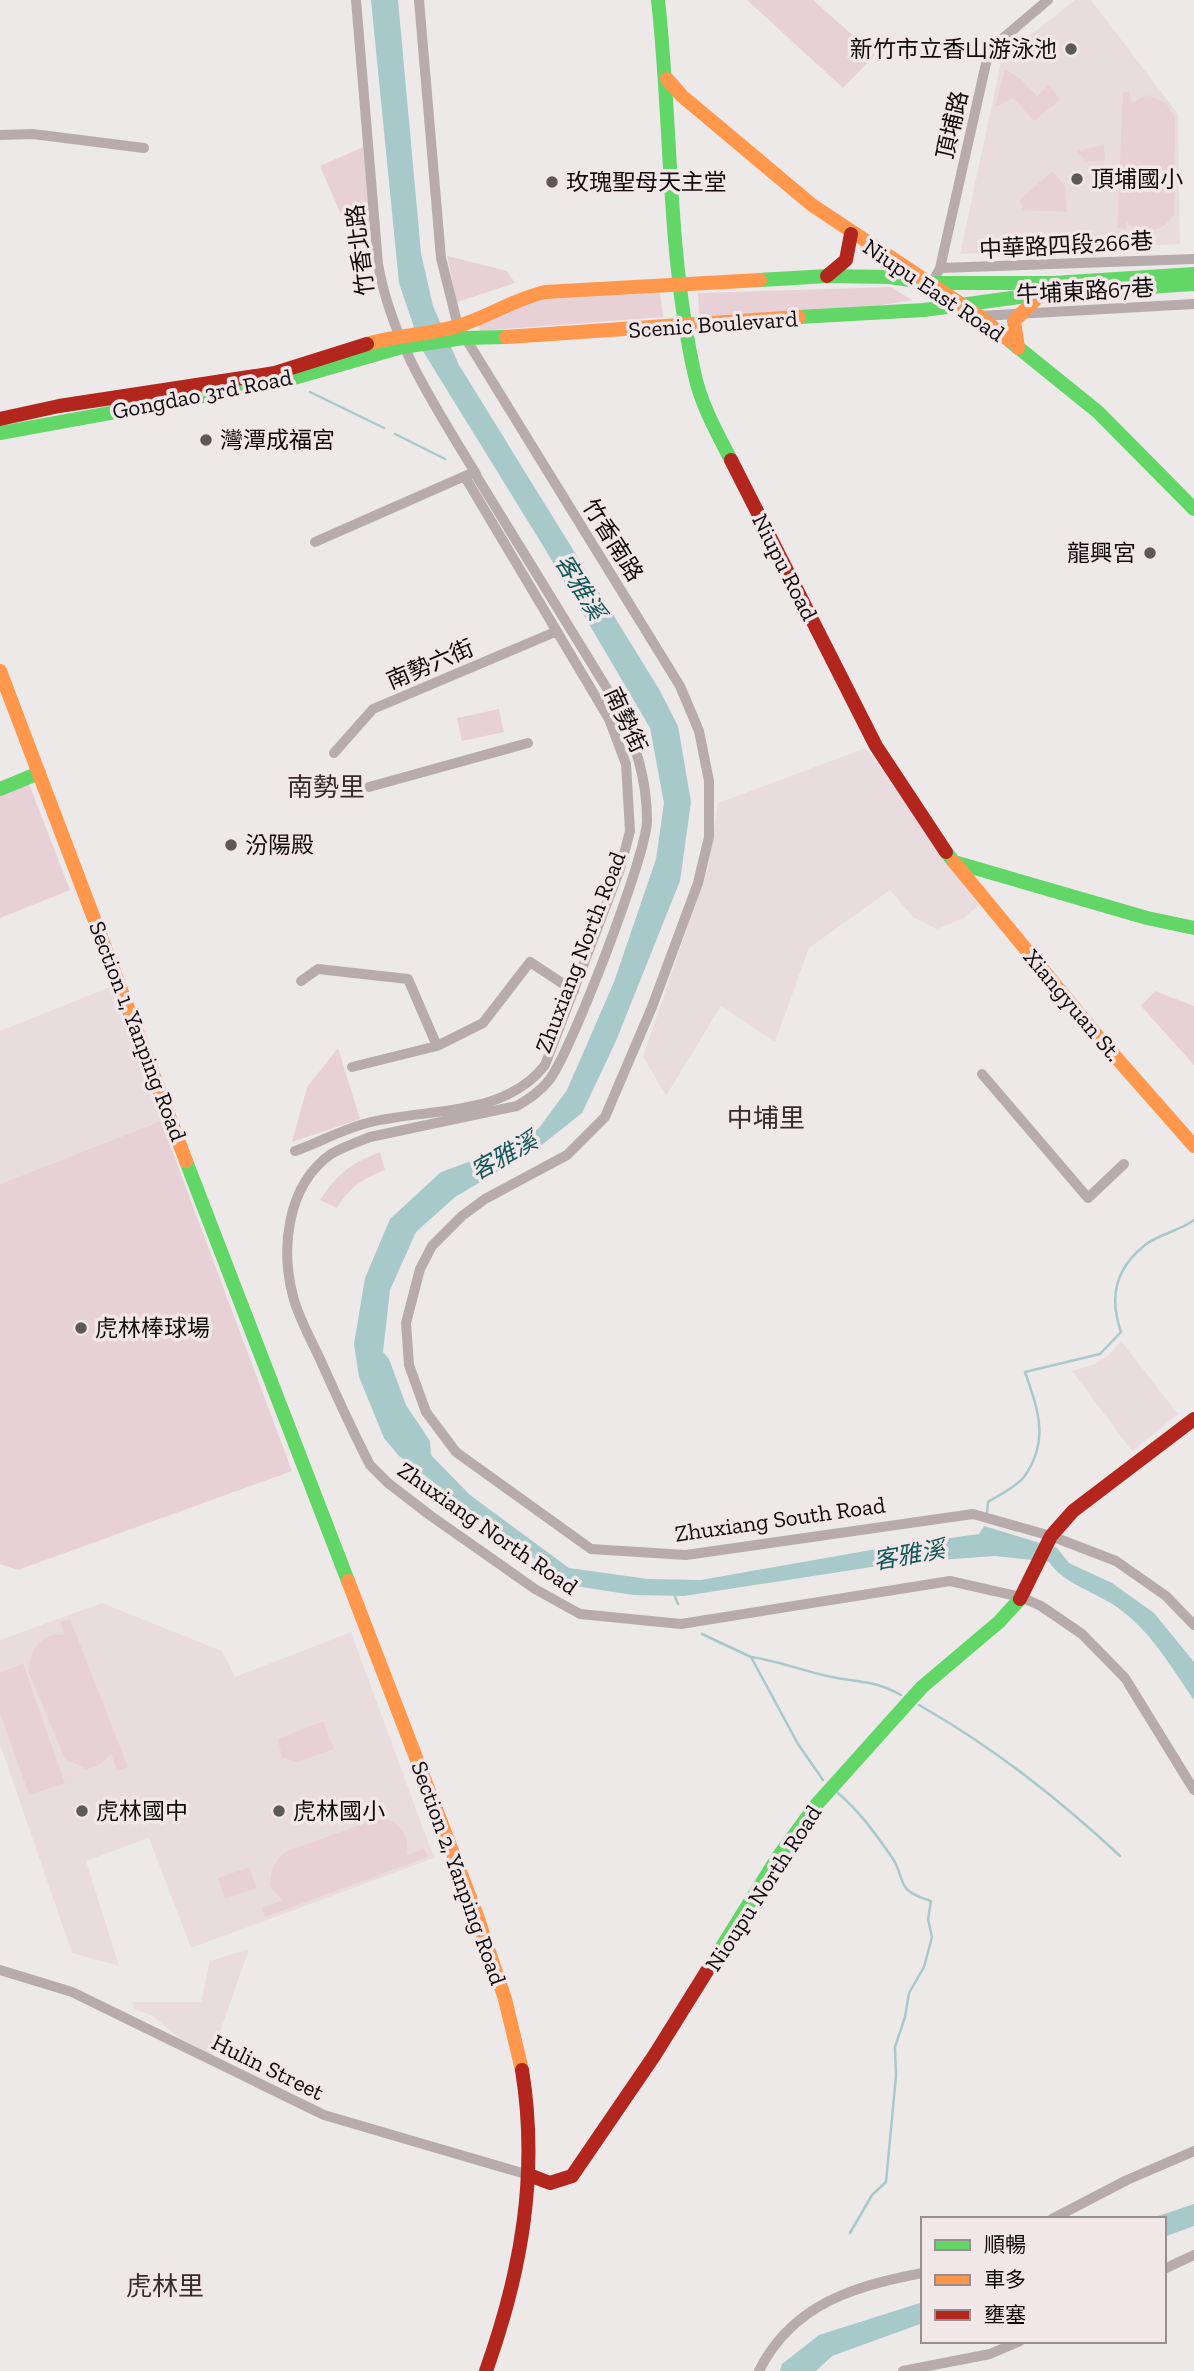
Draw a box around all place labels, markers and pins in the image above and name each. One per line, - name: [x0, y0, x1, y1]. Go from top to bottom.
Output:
- place label: 新竹市立香山游泳池: [850, 35, 1057, 63]
- marker: 新竹市立香山游泳池: [1063, 41, 1079, 57]
- place label: 頂埔國小: [1091, 165, 1183, 193]
- place label: 玫瑰聖母天主堂: [566, 168, 727, 196]
- marker: 頂埔國小: [1069, 171, 1085, 187]
- marker: 玫瑰聖母天主堂: [544, 174, 560, 190]
- place label: 灣潭成福宮: [220, 426, 335, 454]
- marker: 灣潭成福宮: [198, 432, 214, 448]
- place label: 龍興宮: [1067, 539, 1136, 567]
- marker: 龍興宮: [1142, 545, 1158, 561]
- place label: 汾陽殿: [245, 831, 314, 859]
- marker: 汾陽殿: [223, 837, 239, 853]
- place label: 虎林棒球場: [95, 1314, 210, 1342]
- marker: 虎林棒球場: [73, 1320, 89, 1336]
- place label: 虎林國中: [96, 1797, 188, 1825]
- place label: 虎林國小: [293, 1797, 385, 1825]
- marker: 虎林國中: [74, 1803, 90, 1819]
- marker: 虎林國小: [271, 1803, 287, 1819]

